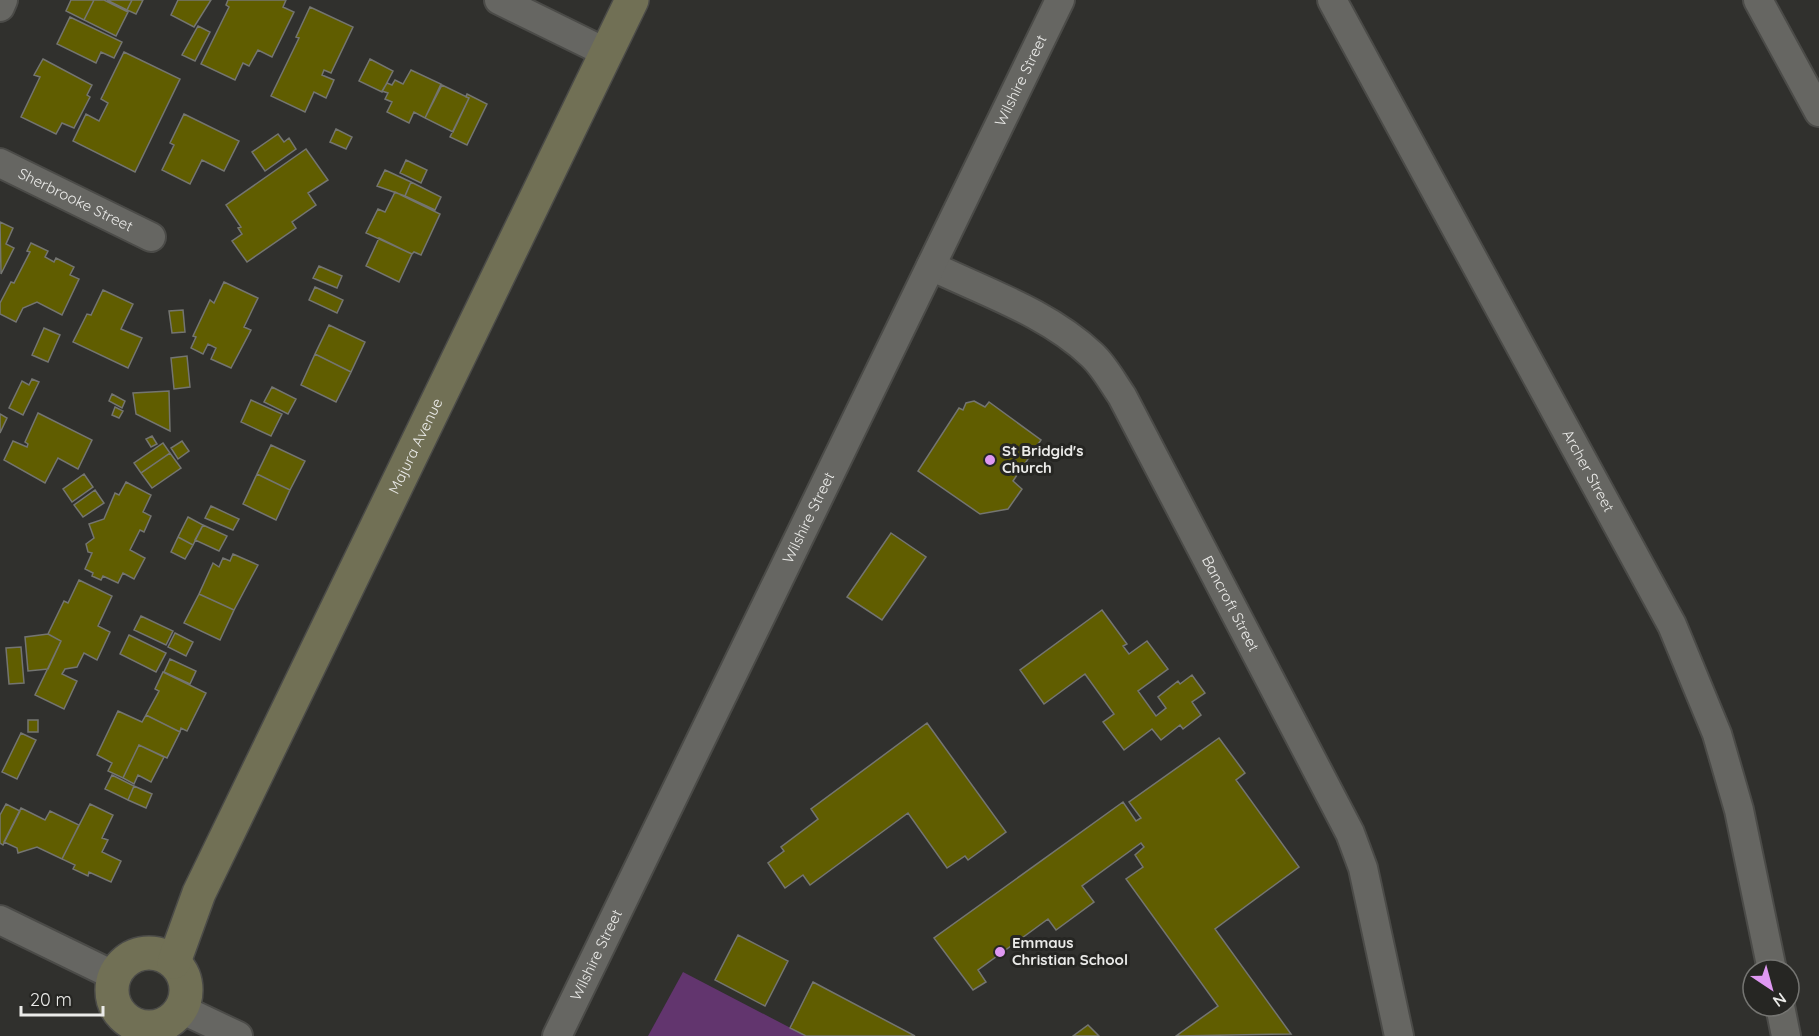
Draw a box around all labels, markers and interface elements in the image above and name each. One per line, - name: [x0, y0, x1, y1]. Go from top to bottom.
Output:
- street label: Wilshire Street: [990, 32, 1051, 129]
- street label: Sherbrooke Street: [15, 163, 136, 236]
- street label: Majura Avenue: [384, 395, 447, 497]
- street label: Archer Street: [1559, 426, 1619, 515]
- place label: St Bridgid's Church: [1002, 441, 1084, 477]
- marker: St Bridgid's Church: [983, 453, 997, 467]
- street label: Wilshire Street: [778, 469, 838, 566]
- street label: Bancroft Street: [1198, 552, 1264, 655]
- street label: Wilshire Street: [566, 906, 626, 1004]
- place label: Emmaus Christian School: [1012, 933, 1128, 969]
- marker: Emmaus Christian School: [993, 945, 1007, 959]
- north arrow: [1741, 958, 1801, 1018]
- scale bar: [21, 979, 104, 1017]
- text: 20 m: [30, 988, 72, 1011]
- text: N: [1769, 989, 1790, 1012]

